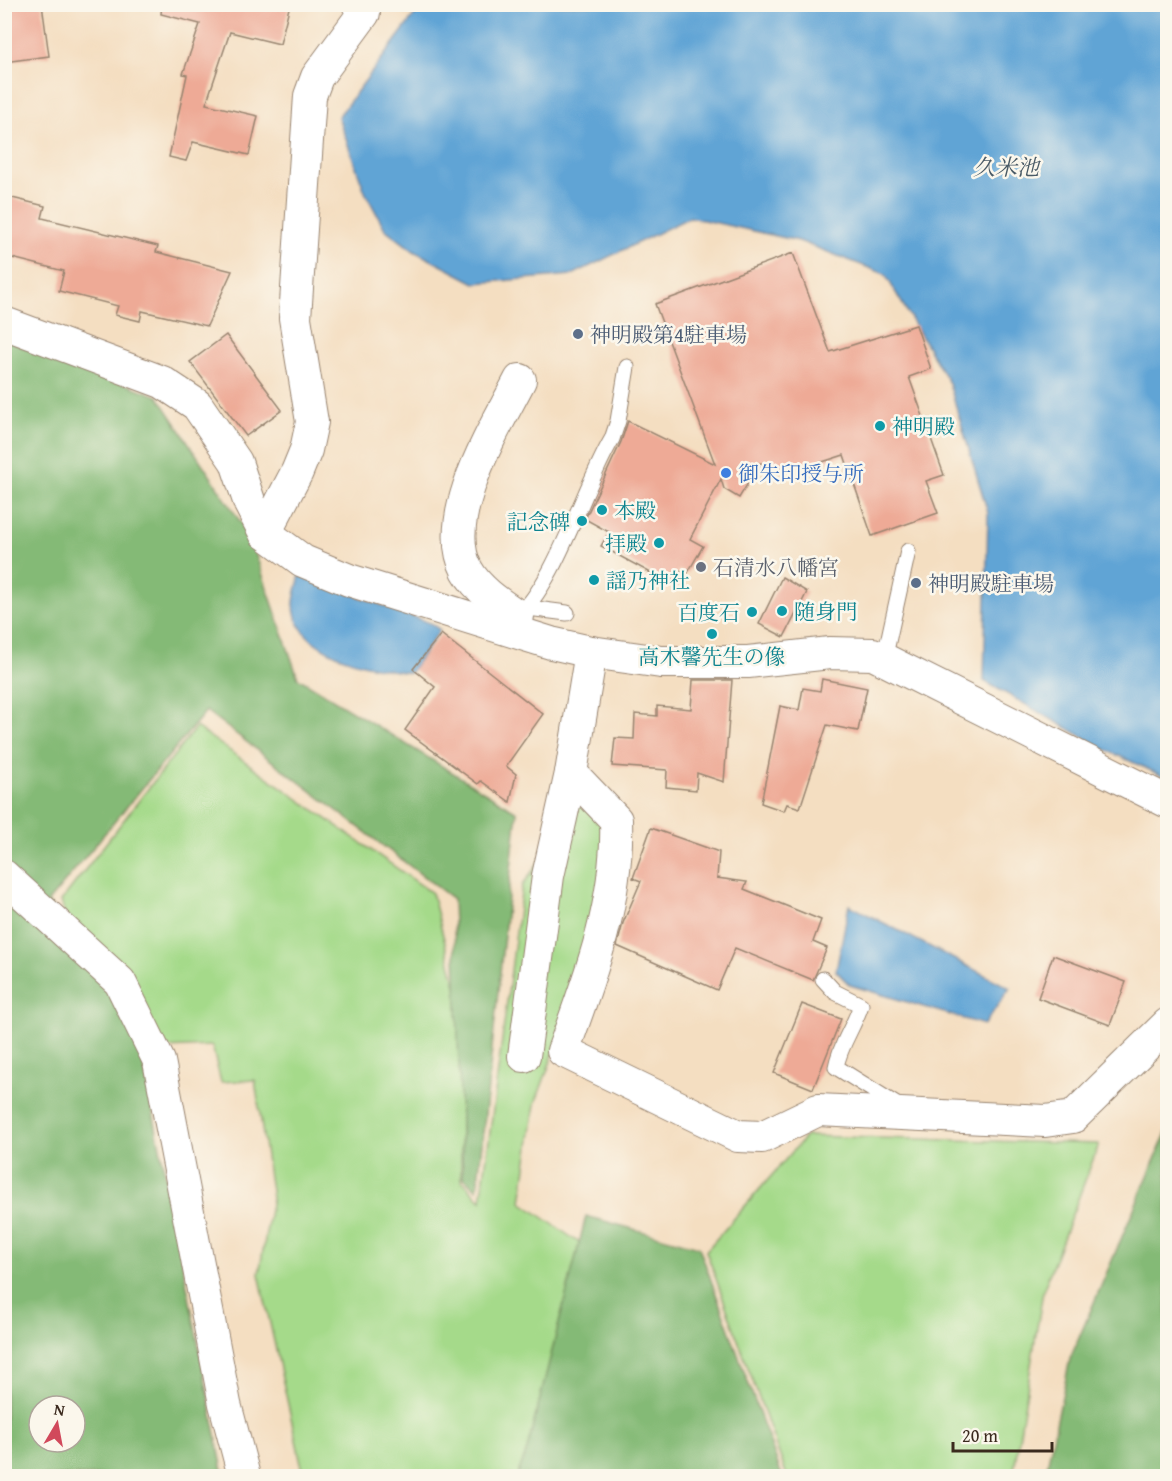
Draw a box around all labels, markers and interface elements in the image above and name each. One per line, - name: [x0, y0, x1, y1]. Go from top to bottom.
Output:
- water label: 久米池: [973, 151, 1042, 183]
- place label: 神明殿第4駐車場: [590, 319, 747, 350]
- marker: 神明殿第4駐車場: [571, 327, 585, 341]
- place label: 神明殿: [892, 411, 955, 442]
- marker: 神明殿: [873, 419, 887, 433]
- place label: 御朱印授与所: [738, 458, 864, 489]
- marker: 御朱印授与所: [719, 466, 733, 480]
- place label: 本殿: [614, 495, 656, 526]
- marker: 本殿: [595, 503, 609, 517]
- place label: 記念碑: [507, 506, 570, 537]
- marker: 記念碑: [575, 514, 589, 528]
- place label: 拝殿: [605, 528, 647, 559]
- marker: 拝殿: [652, 536, 666, 550]
- place label: 石清水八幡宮: [713, 552, 839, 583]
- marker: 石清水八幡宮: [694, 560, 708, 574]
- place label: 謡乃神社: [606, 565, 690, 596]
- place label: 神明殿駐車場: [928, 568, 1054, 599]
- marker: 謡乃神社: [587, 573, 601, 587]
- marker: 神明殿駐車場: [909, 576, 923, 590]
- place label: 随身門: [794, 596, 857, 627]
- place label: 百度石: [677, 597, 740, 628]
- marker: 随身門: [775, 604, 789, 618]
- marker: 百度石: [745, 605, 759, 619]
- marker: 高木馨先生の像: [705, 627, 719, 641]
- place label: 高木馨先生の像: [639, 641, 786, 672]
- north arrow: [27, 1394, 87, 1454]
- text: N: [52, 1396, 67, 1422]
- scale bar: [953, 1415, 1052, 1453]
- text: 20 m: [962, 1422, 998, 1449]

